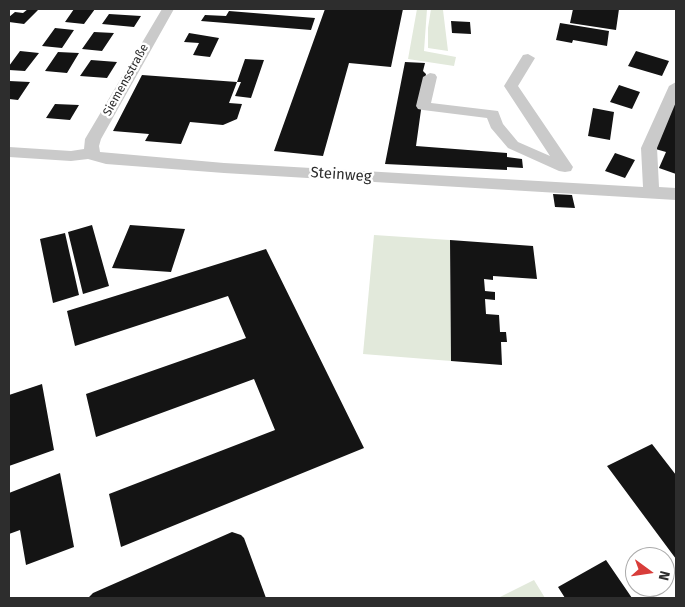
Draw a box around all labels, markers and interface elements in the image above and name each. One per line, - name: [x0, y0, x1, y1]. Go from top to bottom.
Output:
- street label: Siemensstraße: [100, 41, 152, 119]
- street label: Steinweg: [310, 164, 372, 186]
- north arrow: [625, 547, 675, 597]
- text: N: [655, 569, 673, 582]

